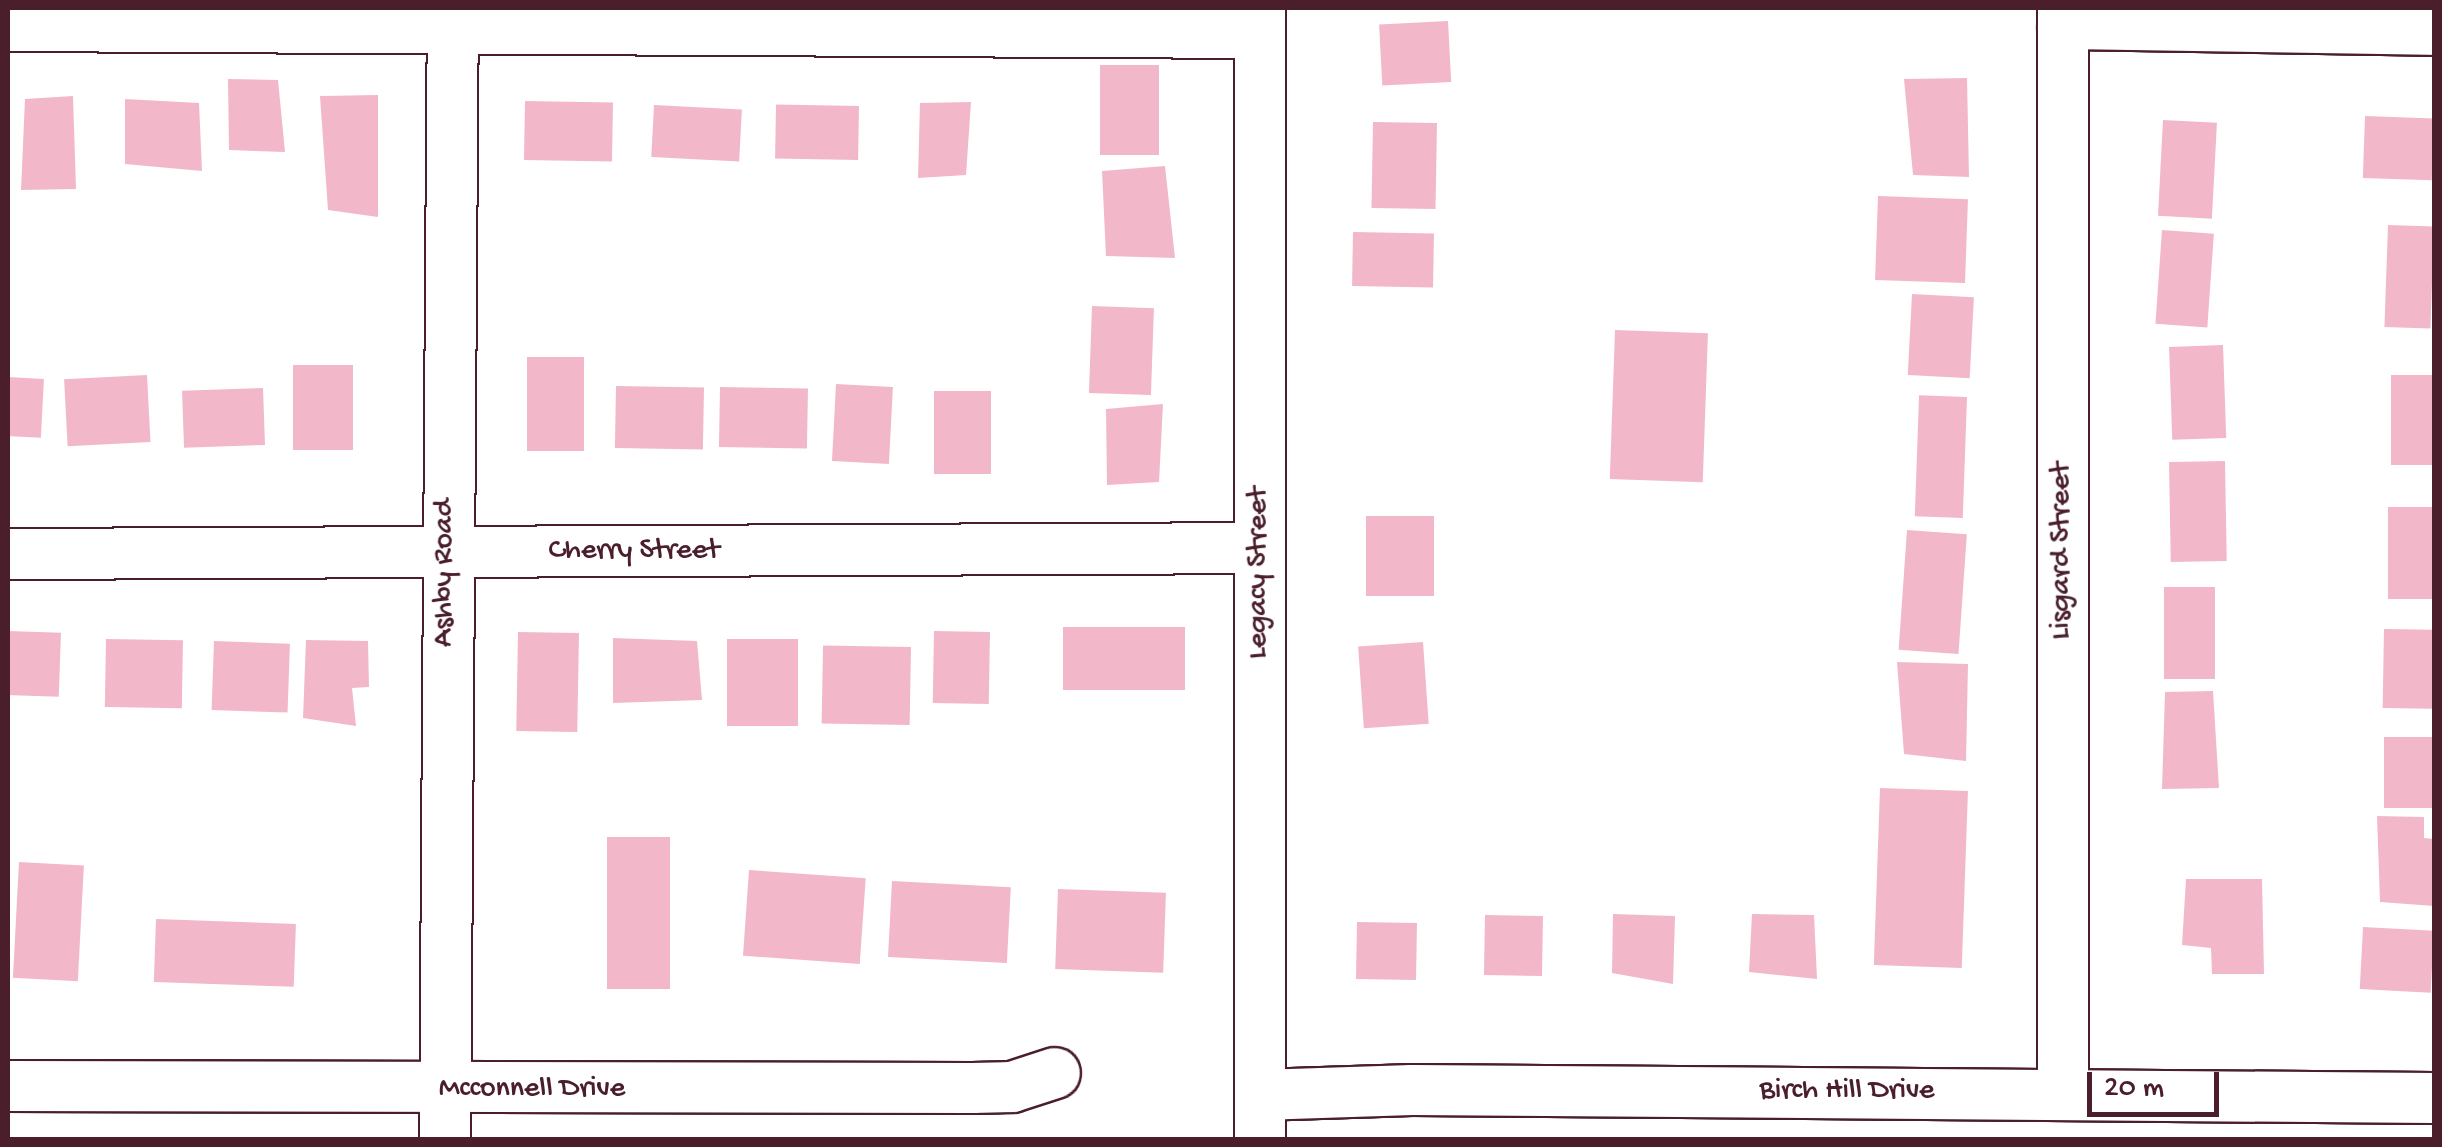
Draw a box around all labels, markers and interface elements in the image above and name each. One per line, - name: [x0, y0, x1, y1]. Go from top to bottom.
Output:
- street label: Lisgard Street: [2045, 462, 2081, 640]
- street label: Legacy Street: [1242, 487, 1278, 659]
- street label: Ashby Road: [428, 499, 464, 647]
- street label: Cherry Street: [549, 534, 719, 570]
- scale bar: [2092, 1052, 2224, 1114]
- street label: Mcconnell Drive: [439, 1072, 625, 1108]
- text: 20 m: [2104, 1072, 2164, 1107]
- street label: Birch Hill Drive: [1759, 1074, 1935, 1110]

